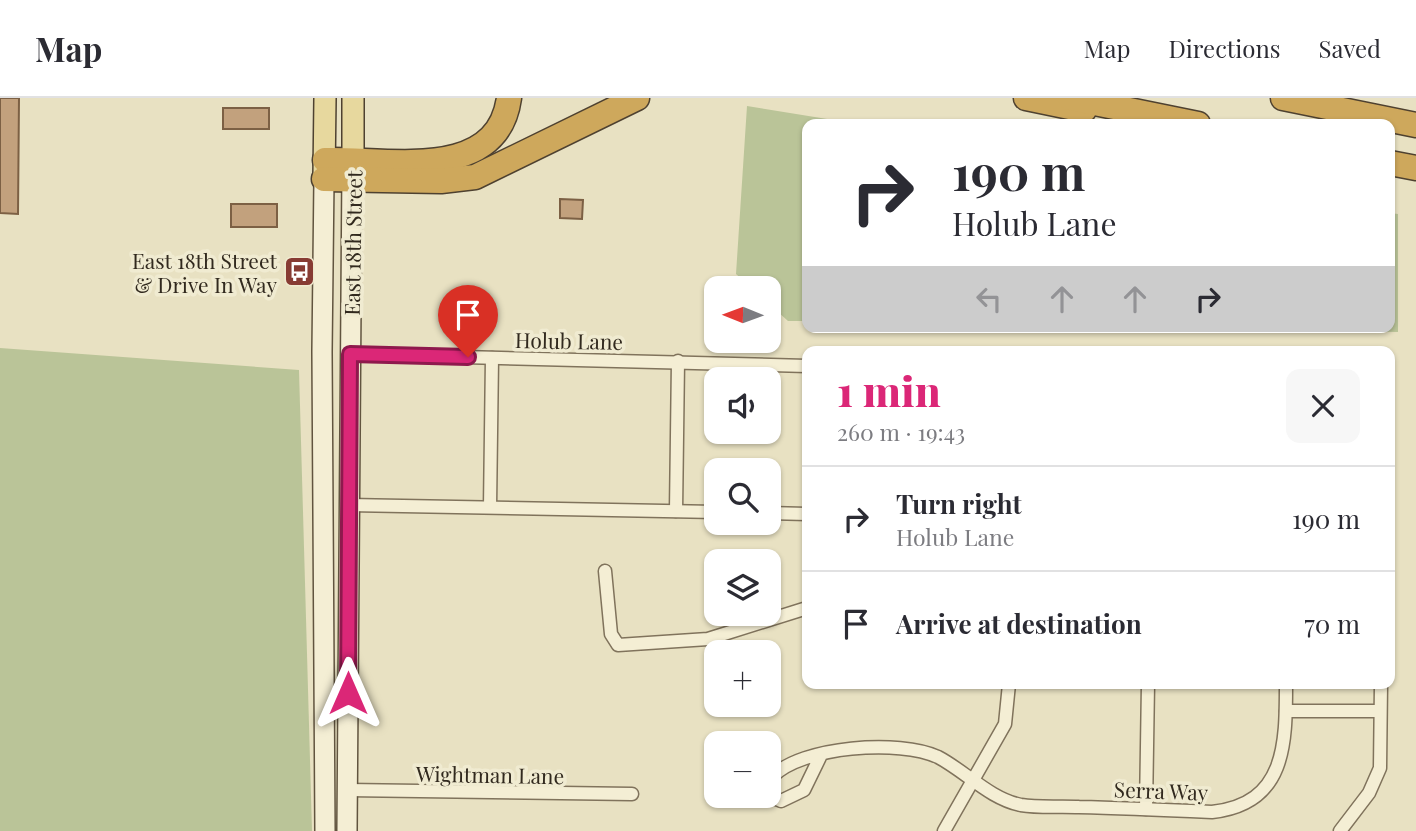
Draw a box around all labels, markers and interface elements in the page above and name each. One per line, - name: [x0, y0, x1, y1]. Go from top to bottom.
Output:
- text: Map: [35, 26, 102, 70]
- text: Map: [1084, 32, 1130, 64]
- text: Directions: [1168, 32, 1281, 64]
- text: Saved: [1319, 32, 1381, 64]
- text: 190 m: [952, 138, 1085, 203]
- icon: right: [837, 147, 928, 238]
- street label: East 18th Street: [337, 170, 367, 316]
- text: Holub Lane: [952, 201, 1117, 244]
- place label: East 18th Street & Drive In Way: [132, 246, 278, 298]
- bus stop icon: East 18th Street & Drive In Way: [283, 255, 317, 289]
- north arrow: [704, 276, 780, 354]
- map controls: [704, 276, 781, 808]
- icon: left: [970, 280, 1008, 318]
- icon: ahead: [1043, 280, 1081, 318]
- icon: ahead: [1116, 280, 1154, 318]
- icon: right: [1189, 280, 1227, 318]
- pin: [438, 285, 498, 357]
- icon: arrive: [449, 296, 487, 334]
- street label: Holub Lane: [515, 325, 623, 355]
- text: 1 min: [837, 362, 941, 418]
- button: sound: [704, 367, 781, 444]
- button: close: [1286, 369, 1360, 443]
- text: 260 m · 19:43: [837, 416, 965, 447]
- button: search: [704, 458, 781, 535]
- text: Turn right: [896, 486, 1022, 521]
- icon: right: [837, 500, 875, 538]
- text: 190 m: [1292, 501, 1360, 536]
- text: Holub Lane: [896, 521, 1014, 552]
- button: layers: [704, 549, 781, 626]
- icon: arrive: [837, 605, 875, 643]
- text: Arrive at destination: [896, 606, 1142, 641]
- text: 70 m: [1304, 606, 1360, 641]
- button: +: [704, 640, 781, 717]
- position arrow: [311, 656, 385, 730]
- button: −: [704, 731, 781, 808]
- street label: Wightman Lane: [415, 759, 564, 789]
- street label: Serra Way: [1113, 774, 1209, 806]

